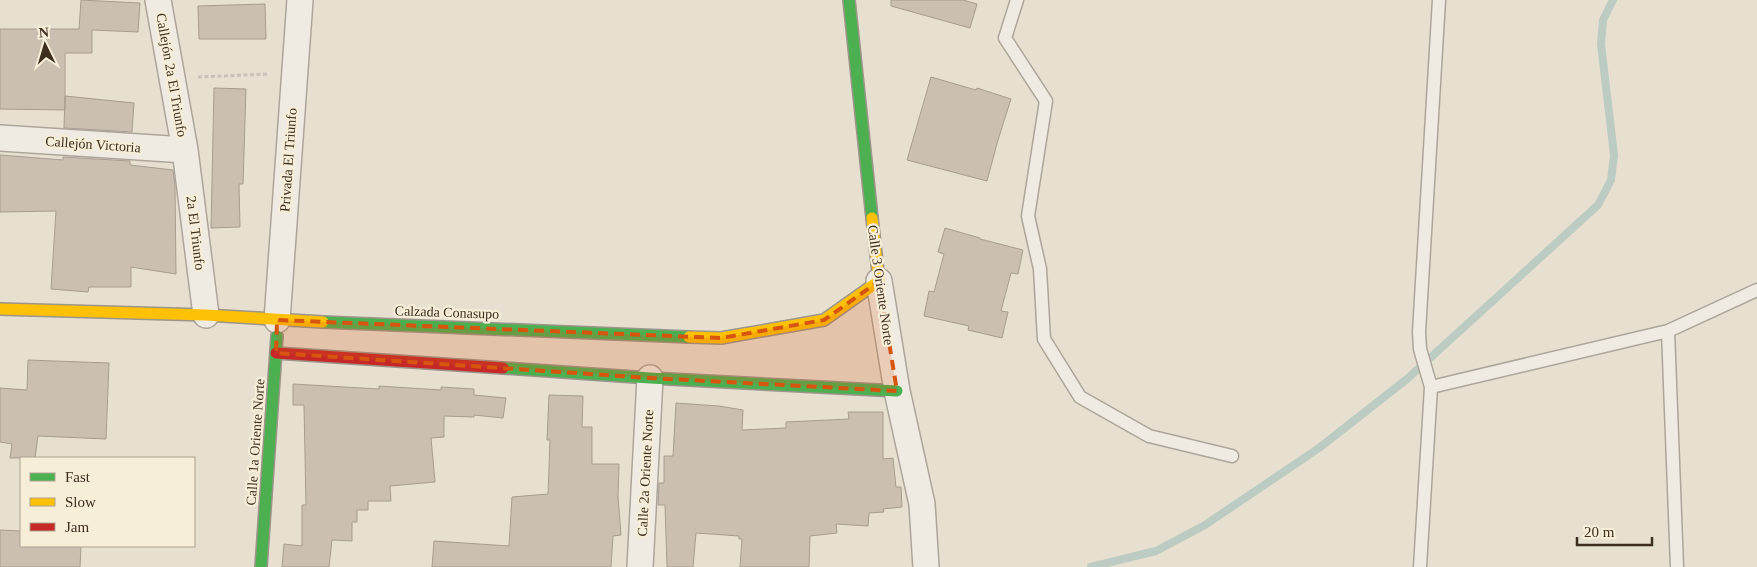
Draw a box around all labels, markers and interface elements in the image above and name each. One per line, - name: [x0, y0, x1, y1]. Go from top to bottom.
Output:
- street label: Callejón 2a El Triunfo: [153, 12, 190, 138]
- north arrow: [20, 20, 70, 70]
- text: N: [38, 25, 50, 40]
- street label: Privada El Triunfo: [277, 108, 300, 213]
- street label: Callejón Victoria: [45, 134, 142, 155]
- street label: 2a El Triunfo: [184, 195, 207, 271]
- street label: Calle 3 Oriente Norte: [865, 224, 896, 346]
- street label: Calzada Conasupo: [394, 303, 500, 322]
- street label: Calle 1a Oriente Norte: [244, 378, 267, 506]
- street label: Calle 2a Oriente Norte: [635, 409, 656, 537]
- legend: [20, 457, 195, 547]
- text: Fast: [65, 469, 91, 485]
- text: Slow: [65, 494, 96, 510]
- scale bar: [1577, 514, 1652, 546]
- text: Jam: [65, 519, 89, 535]
- text: 20 m: [1584, 524, 1615, 540]

